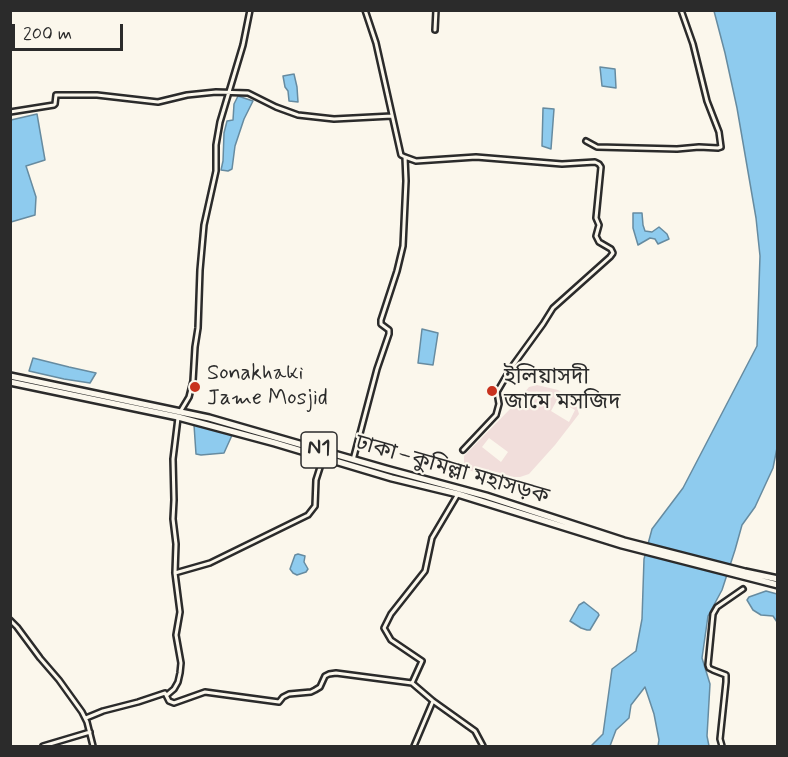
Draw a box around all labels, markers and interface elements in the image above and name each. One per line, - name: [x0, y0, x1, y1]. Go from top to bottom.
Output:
- scale bar: [15, 12, 126, 50]
- text: 200 m: [23, 22, 72, 46]
- place label: Sonakhaki Jame Mosjid: [207, 361, 328, 412]
- place label: ইলিয়াসদী জামে মসজিদ: [504, 365, 620, 416]
- marker: Sonakhaki Jame Mosjid: [188, 380, 202, 394]
- marker: ইলিয়াসদী জামে মসজিদ: [485, 384, 499, 398]
- street label: ঢাকা–কুমিল্লা মহাসড়ক: [352, 431, 552, 511]
- road number: N1: [301, 432, 337, 468]

